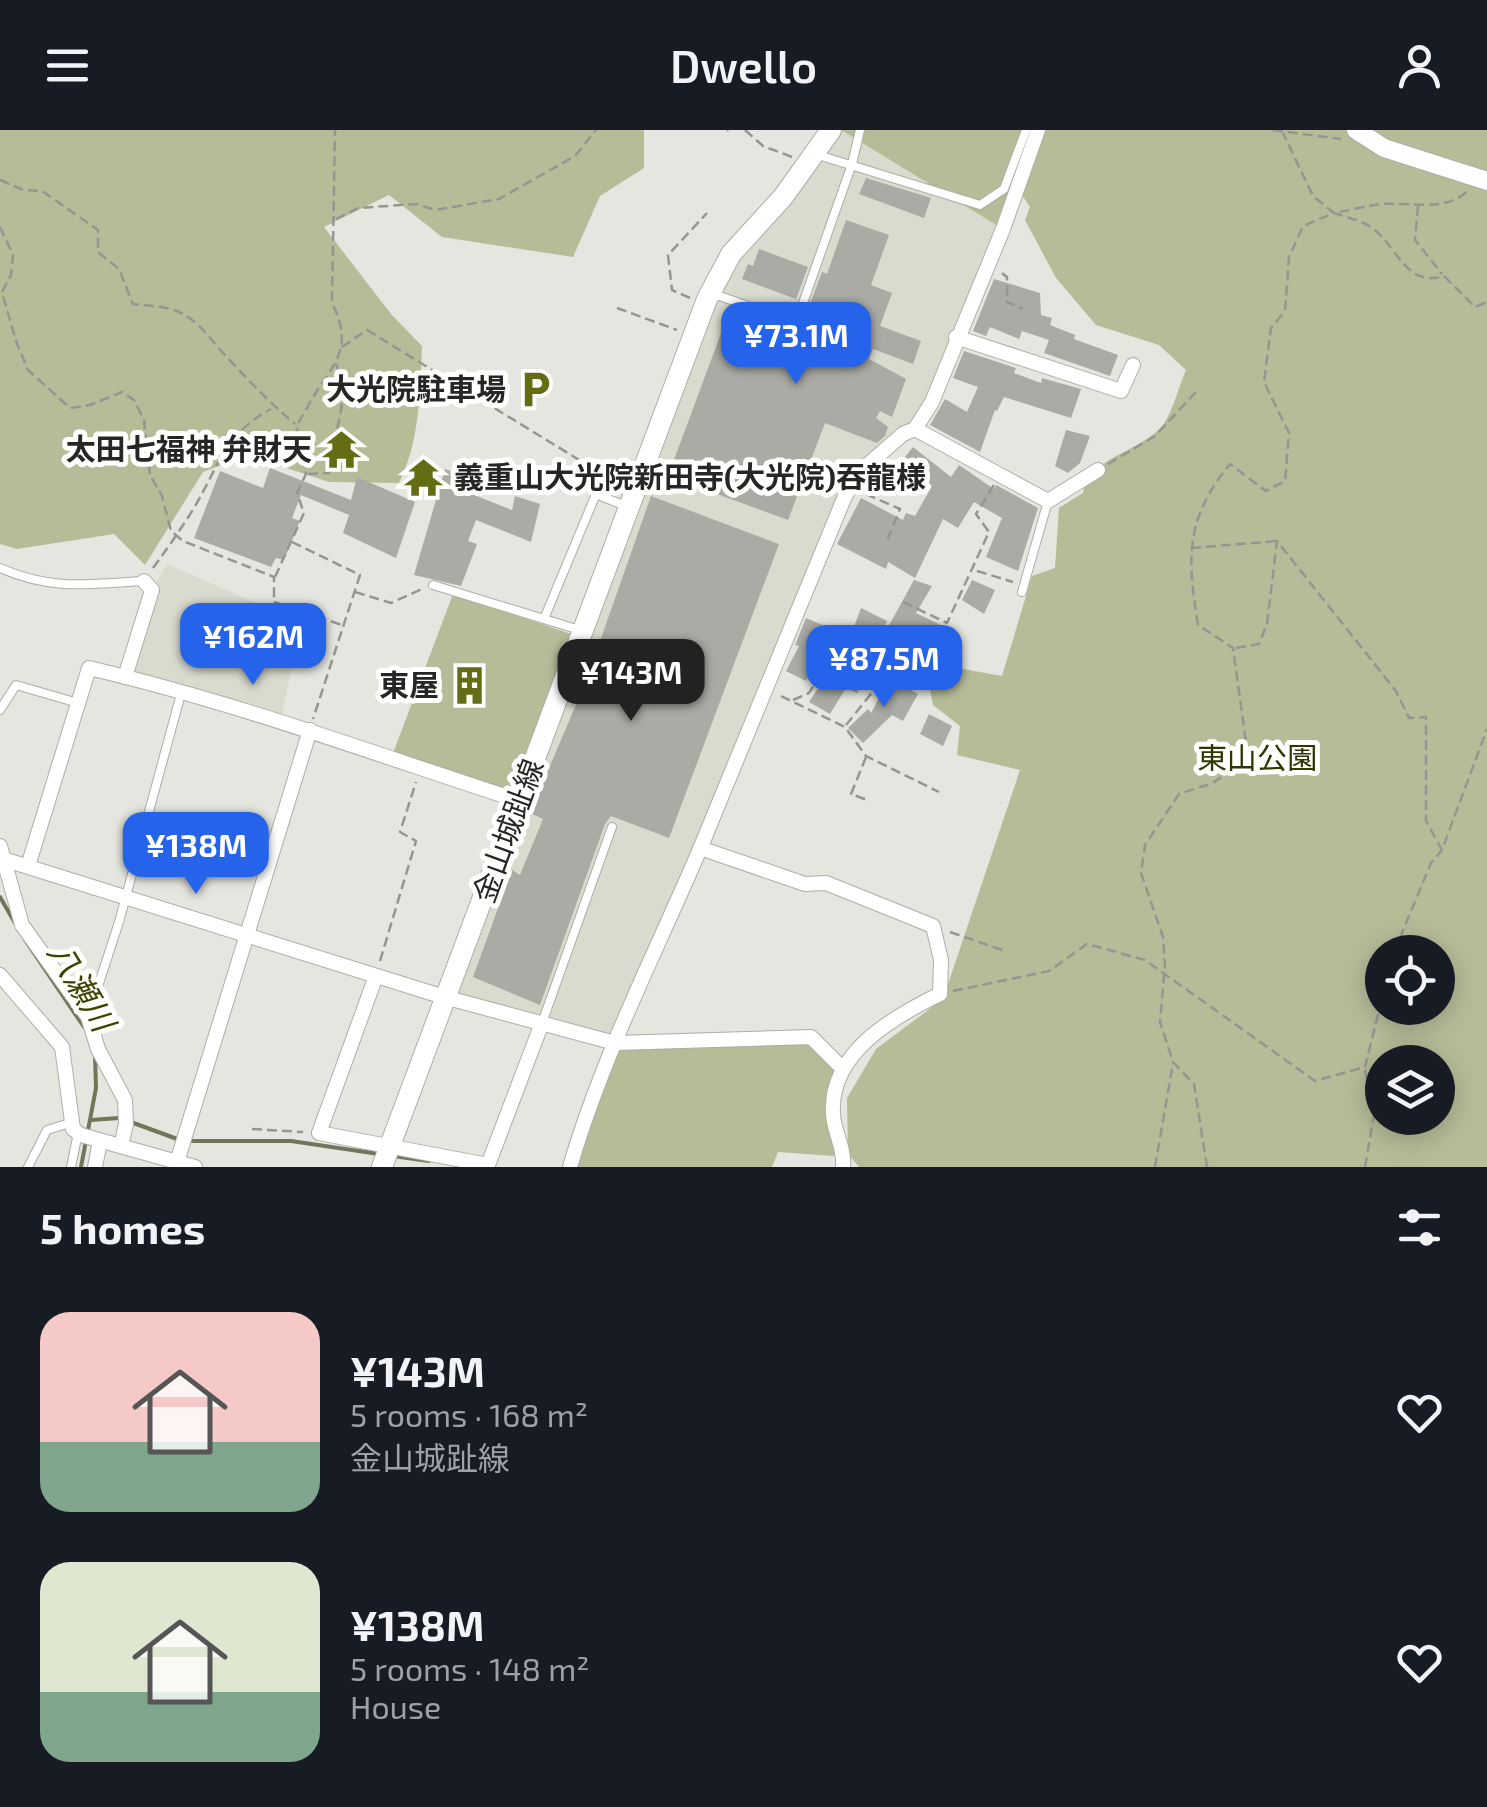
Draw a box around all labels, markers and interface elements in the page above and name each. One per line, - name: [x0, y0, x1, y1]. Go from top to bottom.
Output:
- icon: menu: [40, 38, 95, 93]
- text: Dwello: [670, 38, 817, 92]
- icon: person: [1392, 38, 1447, 93]
- pin: ¥73.1M: [715, 302, 877, 387]
- text: ¥73.1M: [743, 315, 849, 353]
- parking icon: 大光院駐車場: [515, 369, 557, 411]
- place label: 大光院駐車場: [326, 370, 506, 406]
- temple icon: 太田七福神 弁財天: [321, 429, 363, 471]
- place label: 太田七福神 弁財天: [66, 430, 312, 466]
- temple icon: 義重山大光院新田寺(大光院)吞龍様: [403, 457, 445, 499]
- place label: 義重山大光院新田寺(大光院)吞龍様: [454, 458, 926, 494]
- pin: ¥162M: [183, 603, 323, 688]
- text: ¥162M: [202, 616, 304, 654]
- pin: ¥87.5M: [803, 625, 965, 710]
- text: ¥87.5M: [828, 638, 940, 676]
- pin: ¥143M: [561, 639, 701, 724]
- text: ¥143M: [580, 652, 682, 690]
- building icon: 東屋: [448, 665, 490, 707]
- place label: 東屋: [379, 666, 439, 702]
- park label: 東山公園: [1197, 739, 1317, 775]
- street label: 金山城趾線: [465, 754, 550, 907]
- pin: ¥138M: [126, 812, 266, 897]
- text: ¥138M: [145, 825, 247, 863]
- water label: 八瀬川: [42, 935, 125, 1039]
- map controls: [1365, 935, 1455, 1135]
- button: locate: [1365, 935, 1455, 1025]
- button: layers: [1365, 1045, 1455, 1135]
- icon: filters: [1392, 1200, 1447, 1255]
- text: 5 homes: [40, 1202, 205, 1252]
- text: ¥143M: [350, 1345, 485, 1395]
- icon: home: [120, 1352, 240, 1472]
- icon: heart: [1392, 1385, 1447, 1440]
- text: 5 rooms · 168 m²: [350, 1395, 588, 1433]
- text: 金山城趾線: [350, 1438, 510, 1476]
- text: ¥138M: [350, 1599, 484, 1649]
- icon: home: [120, 1602, 240, 1722]
- icon: heart: [1392, 1635, 1447, 1690]
- text: 5 rooms · 148 m²: [350, 1649, 589, 1687]
- text: House: [350, 1687, 441, 1725]

